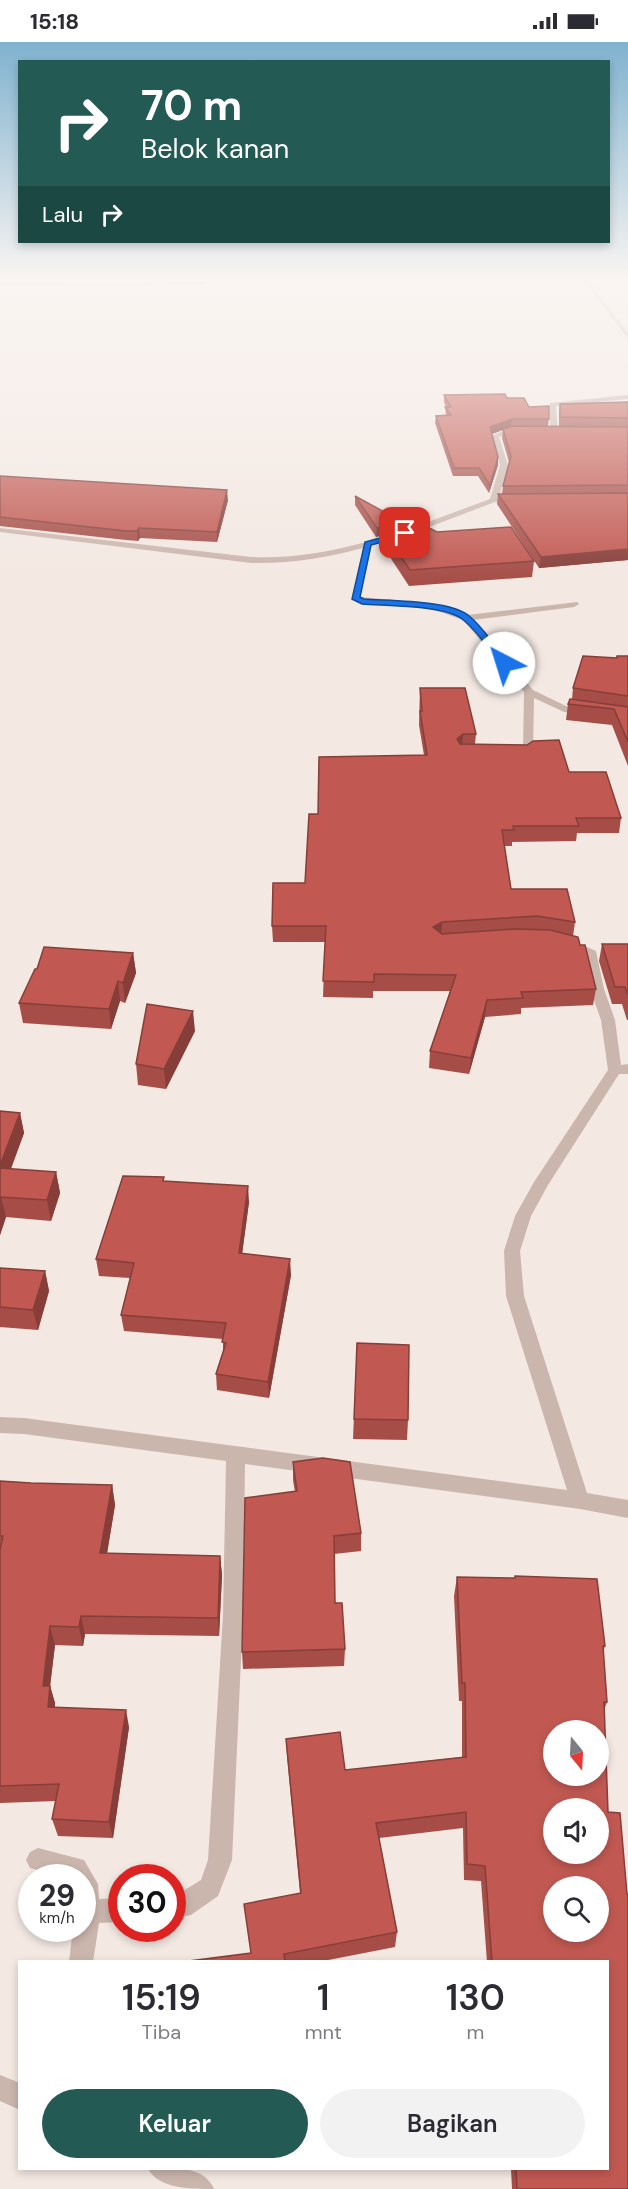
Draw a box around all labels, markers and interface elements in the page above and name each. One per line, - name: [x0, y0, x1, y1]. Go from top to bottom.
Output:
- text: 15:18: [30, 7, 79, 36]
- text: 70 m: [141, 78, 242, 133]
- icon: right: [42, 84, 120, 162]
- text: Belok kanan: [141, 131, 289, 166]
- icon: right: [95, 198, 128, 231]
- text: Lalu: [42, 200, 83, 229]
- pin: [379, 507, 430, 558]
- icon: arrive: [388, 516, 421, 549]
- position arrow: [472, 631, 536, 695]
- north arrow: [543, 1720, 609, 1786]
- map controls: [543, 1720, 609, 1942]
- button: sound: [543, 1798, 609, 1864]
- speed limit sign: 30: [108, 1864, 186, 1942]
- text: 29: [39, 1876, 75, 1915]
- button: search: [543, 1876, 609, 1942]
- text: km/h: [39, 1908, 75, 1928]
- text: 15:19: [122, 1974, 201, 2021]
- text: 1: [317, 1974, 329, 2021]
- text: 130: [446, 1974, 505, 2021]
- text: Tiba: [142, 2019, 181, 2045]
- text: mnt: [305, 2019, 342, 2045]
- text: m: [466, 2019, 484, 2045]
- button: Keluar: [42, 2089, 308, 2158]
- button: Bagikan: [320, 2089, 585, 2158]

